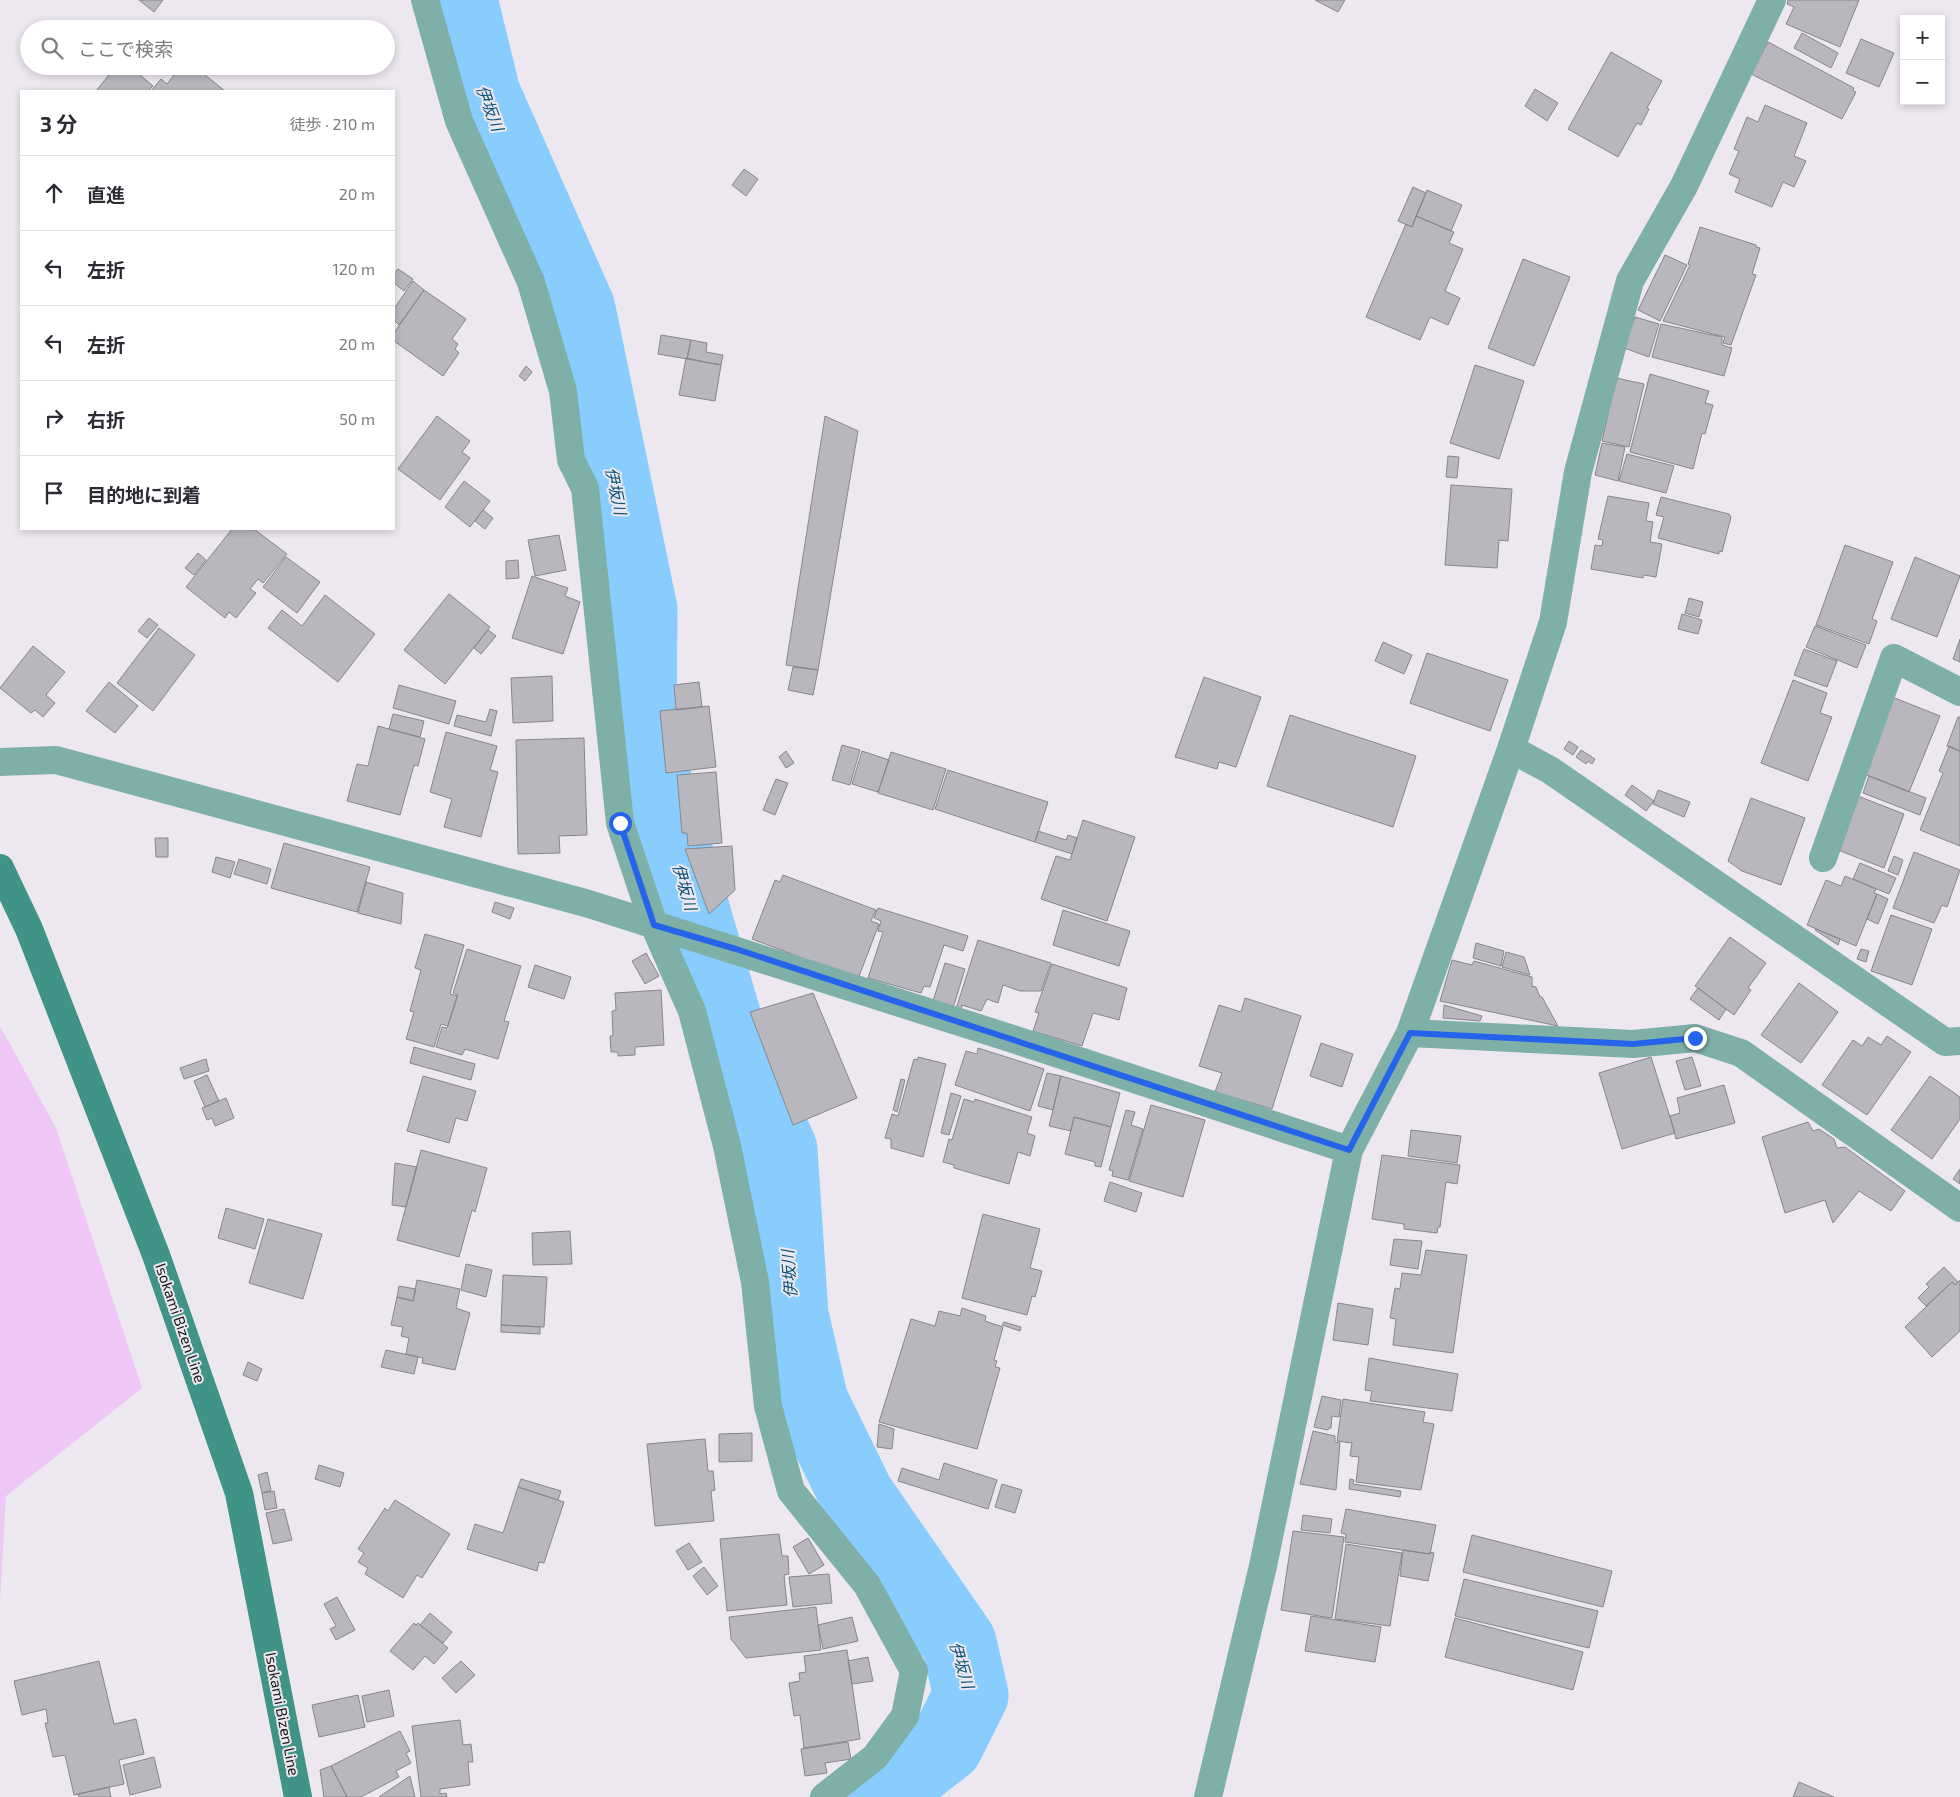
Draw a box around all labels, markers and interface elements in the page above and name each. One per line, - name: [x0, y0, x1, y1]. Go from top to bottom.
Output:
- map controls: [1900, 15, 1945, 105]
- button: +: [1900, 15, 1945, 60]
- search box: [20, 20, 395, 75]
- icon: search: [38, 34, 66, 62]
- text: ここで検索: [78, 37, 173, 60]
- button: −: [1900, 60, 1945, 105]
- water label: 伊坂川: [473, 82, 509, 135]
- text: 3 分: [40, 111, 77, 136]
- text: 徒歩 · 210 m: [289, 114, 375, 133]
- icon: ahead: [40, 179, 68, 207]
- text: 直進: [87, 183, 125, 206]
- text: 20 m: [339, 184, 375, 203]
- icon: left: [40, 254, 68, 282]
- text: 左折: [87, 258, 125, 281]
- text: 120 m: [332, 259, 375, 278]
- icon: left: [40, 329, 68, 357]
- text: 左折: [87, 333, 125, 356]
- text: 20 m: [339, 334, 375, 353]
- icon: right: [40, 404, 68, 432]
- text: 右折: [87, 408, 125, 431]
- text: 50 m: [339, 409, 375, 428]
- water label: 伊坂川: [602, 465, 631, 518]
- icon: arrive: [40, 479, 68, 507]
- text: 目的地に到着: [87, 483, 201, 506]
- route start: [609, 812, 632, 835]
- water label: 伊坂川: [670, 861, 702, 914]
- route end: [1684, 1027, 1707, 1050]
- water label: 伊坂川: [777, 1247, 800, 1299]
- street label: Isokami Bizen Line: [152, 1261, 210, 1385]
- water label: 伊坂川: [946, 1639, 979, 1692]
- street label: Isokami Bizen Line: [262, 1651, 304, 1777]

